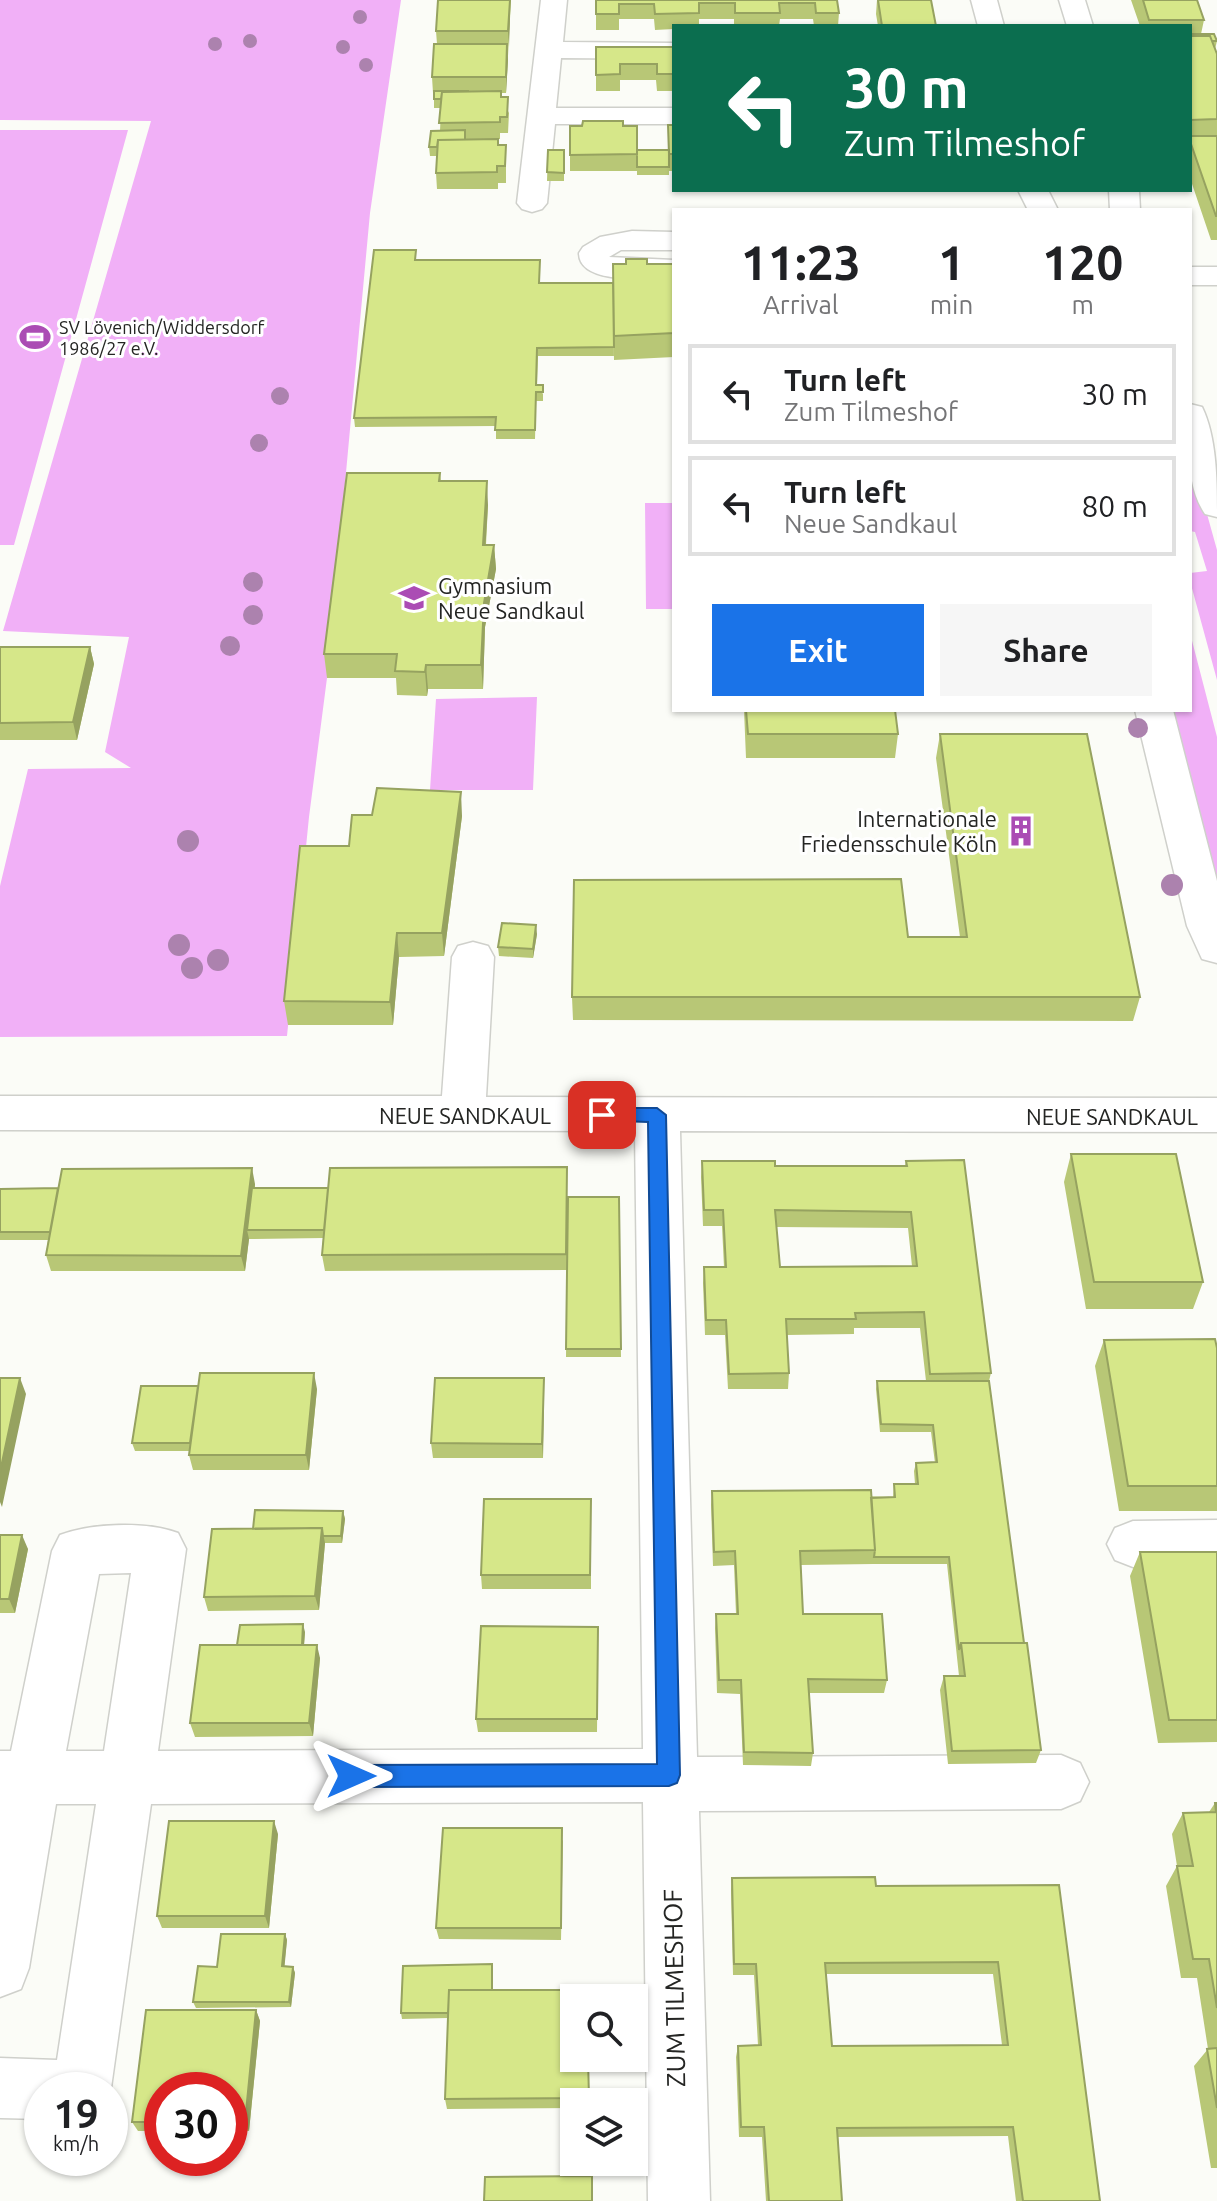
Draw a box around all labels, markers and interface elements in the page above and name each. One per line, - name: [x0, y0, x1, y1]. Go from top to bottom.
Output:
- icon: left: [712, 56, 816, 160]
- text: 30 m: [844, 56, 969, 119]
- text: Zum Tilmeshof: [844, 122, 1085, 163]
- text: 11:23: [741, 235, 861, 289]
- text: 1: [938, 235, 965, 289]
- text: 120: [1042, 235, 1123, 289]
- text: Arrival: [763, 290, 839, 319]
- text: min: [930, 290, 973, 319]
- text: m: [1071, 290, 1094, 319]
- place label: SV Lövenich/Widdersdorf 1986/27 e.V.: [59, 317, 265, 358]
- sports icon: SV Lövenich/Widdersdorf 1986/27 e.V.: [18, 320, 52, 354]
- text: Turn left: [784, 363, 906, 397]
- icon: left: [716, 372, 760, 416]
- text: 30 m: [1081, 377, 1148, 411]
- text: Zum Tilmeshof: [784, 397, 958, 426]
- text: Turn left: [784, 475, 906, 509]
- icon: left: [716, 484, 760, 528]
- text: 80 m: [1081, 489, 1148, 523]
- text: Neue Sandkaul: [784, 509, 957, 538]
- place label: Gymnasium Neue Sandkaul: [438, 573, 585, 623]
- school or university icon: Gymnasium Neue Sandkaul: [397, 581, 431, 615]
- button: Exit: [712, 604, 924, 696]
- button: Share: [940, 604, 1152, 696]
- place label: Internationale Friedensschule Köln: [801, 806, 997, 856]
- building icon: Internationale Friedensschule Köln: [1004, 814, 1038, 848]
- pin: [568, 1081, 636, 1149]
- icon: arrive: [580, 1093, 624, 1137]
- street label: NEUE SANDKAUL: [379, 1103, 551, 1128]
- street label: NEUE SANDKAUL: [1026, 1104, 1198, 1129]
- position arrow: [309, 1734, 393, 1818]
- street label: ZUM TILMESHOF: [658, 1889, 690, 2087]
- map controls: [560, 1984, 648, 2176]
- button: search: [560, 1984, 648, 2072]
- speed limit sign: 30: [144, 2072, 248, 2176]
- button: layers: [560, 2088, 648, 2176]
- text: 19: [53, 2091, 99, 2136]
- text: km/h: [53, 2132, 99, 2155]

